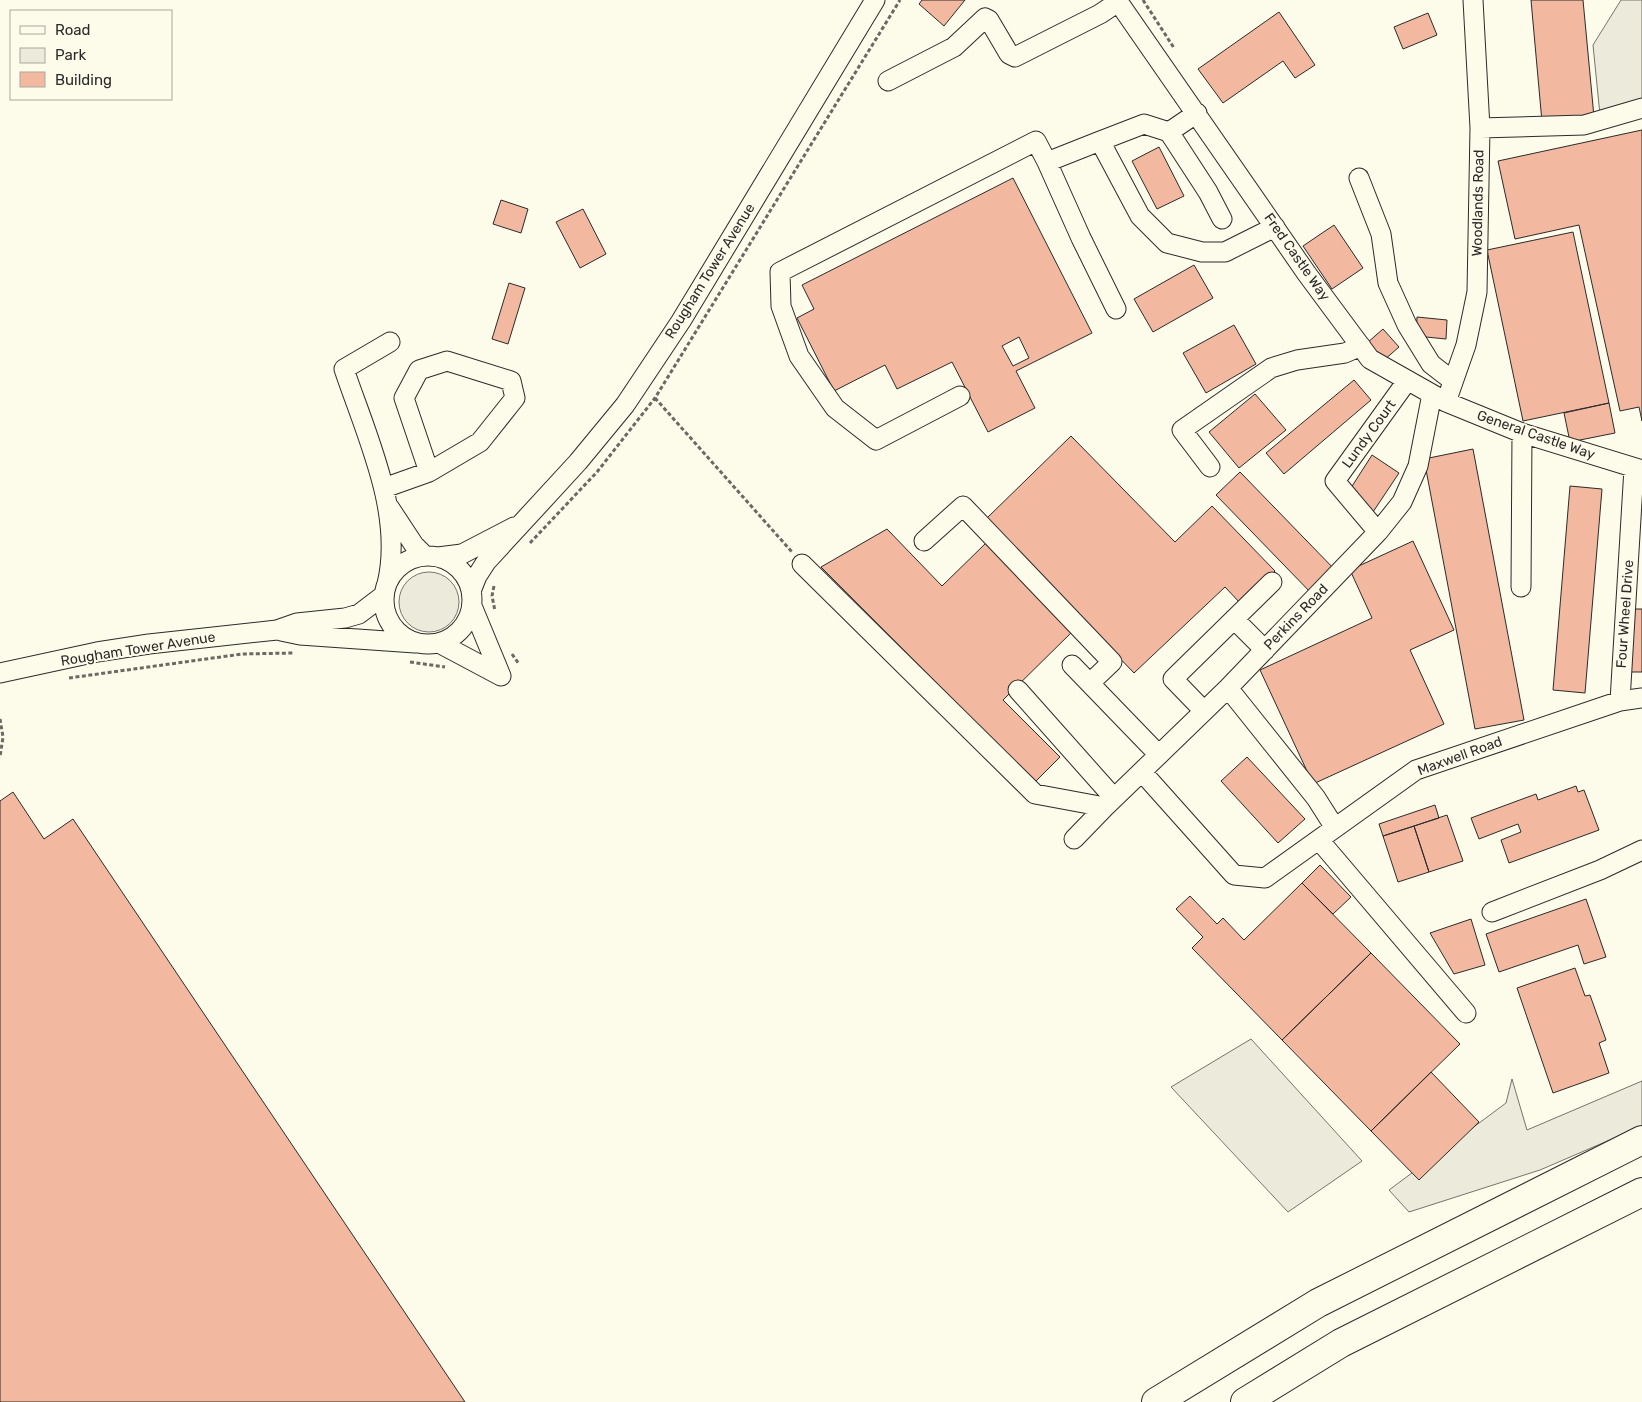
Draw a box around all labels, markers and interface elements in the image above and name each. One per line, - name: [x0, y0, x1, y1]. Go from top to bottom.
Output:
- legend: [10, 10, 172, 100]
- text: Road: [55, 21, 91, 39]
- text: Park: [55, 46, 86, 64]
- text: Building: [55, 71, 112, 89]
- street label: Woodlands Road: [1469, 149, 1487, 257]
- street label: Rougham Tower Avenue: [661, 200, 759, 342]
- street label: Fred Castle Way: [1260, 210, 1334, 304]
- street label: Lundy Court: [1339, 396, 1400, 471]
- street label: General Castle Way: [1475, 407, 1598, 463]
- street label: Four Wheel Drive: [1613, 559, 1637, 669]
- street label: Perkins Road: [1260, 581, 1332, 653]
- street label: Rougham Tower Avenue: [59, 628, 217, 670]
- street label: Maxwell Road: [1415, 733, 1505, 779]

